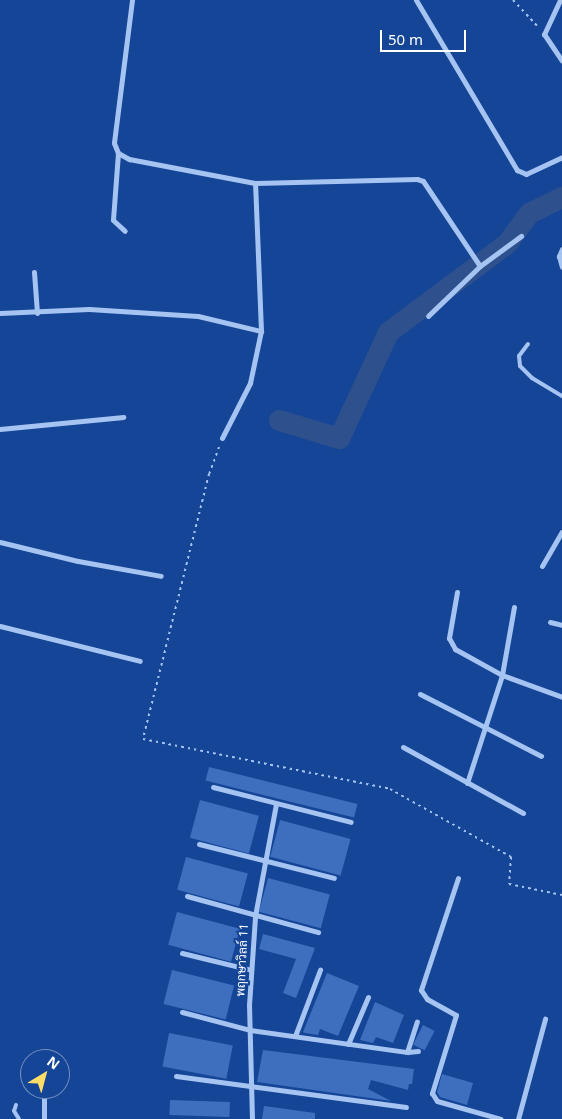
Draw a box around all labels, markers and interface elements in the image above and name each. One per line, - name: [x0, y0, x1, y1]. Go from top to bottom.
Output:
- scale bar: [382, 20, 468, 52]
- text: 50 m: [388, 29, 423, 49]
- street label: พฤกษาวิลล์ 11: [233, 923, 251, 997]
- north arrow: [20, 1049, 70, 1099]
- text: N: [43, 1051, 64, 1073]

